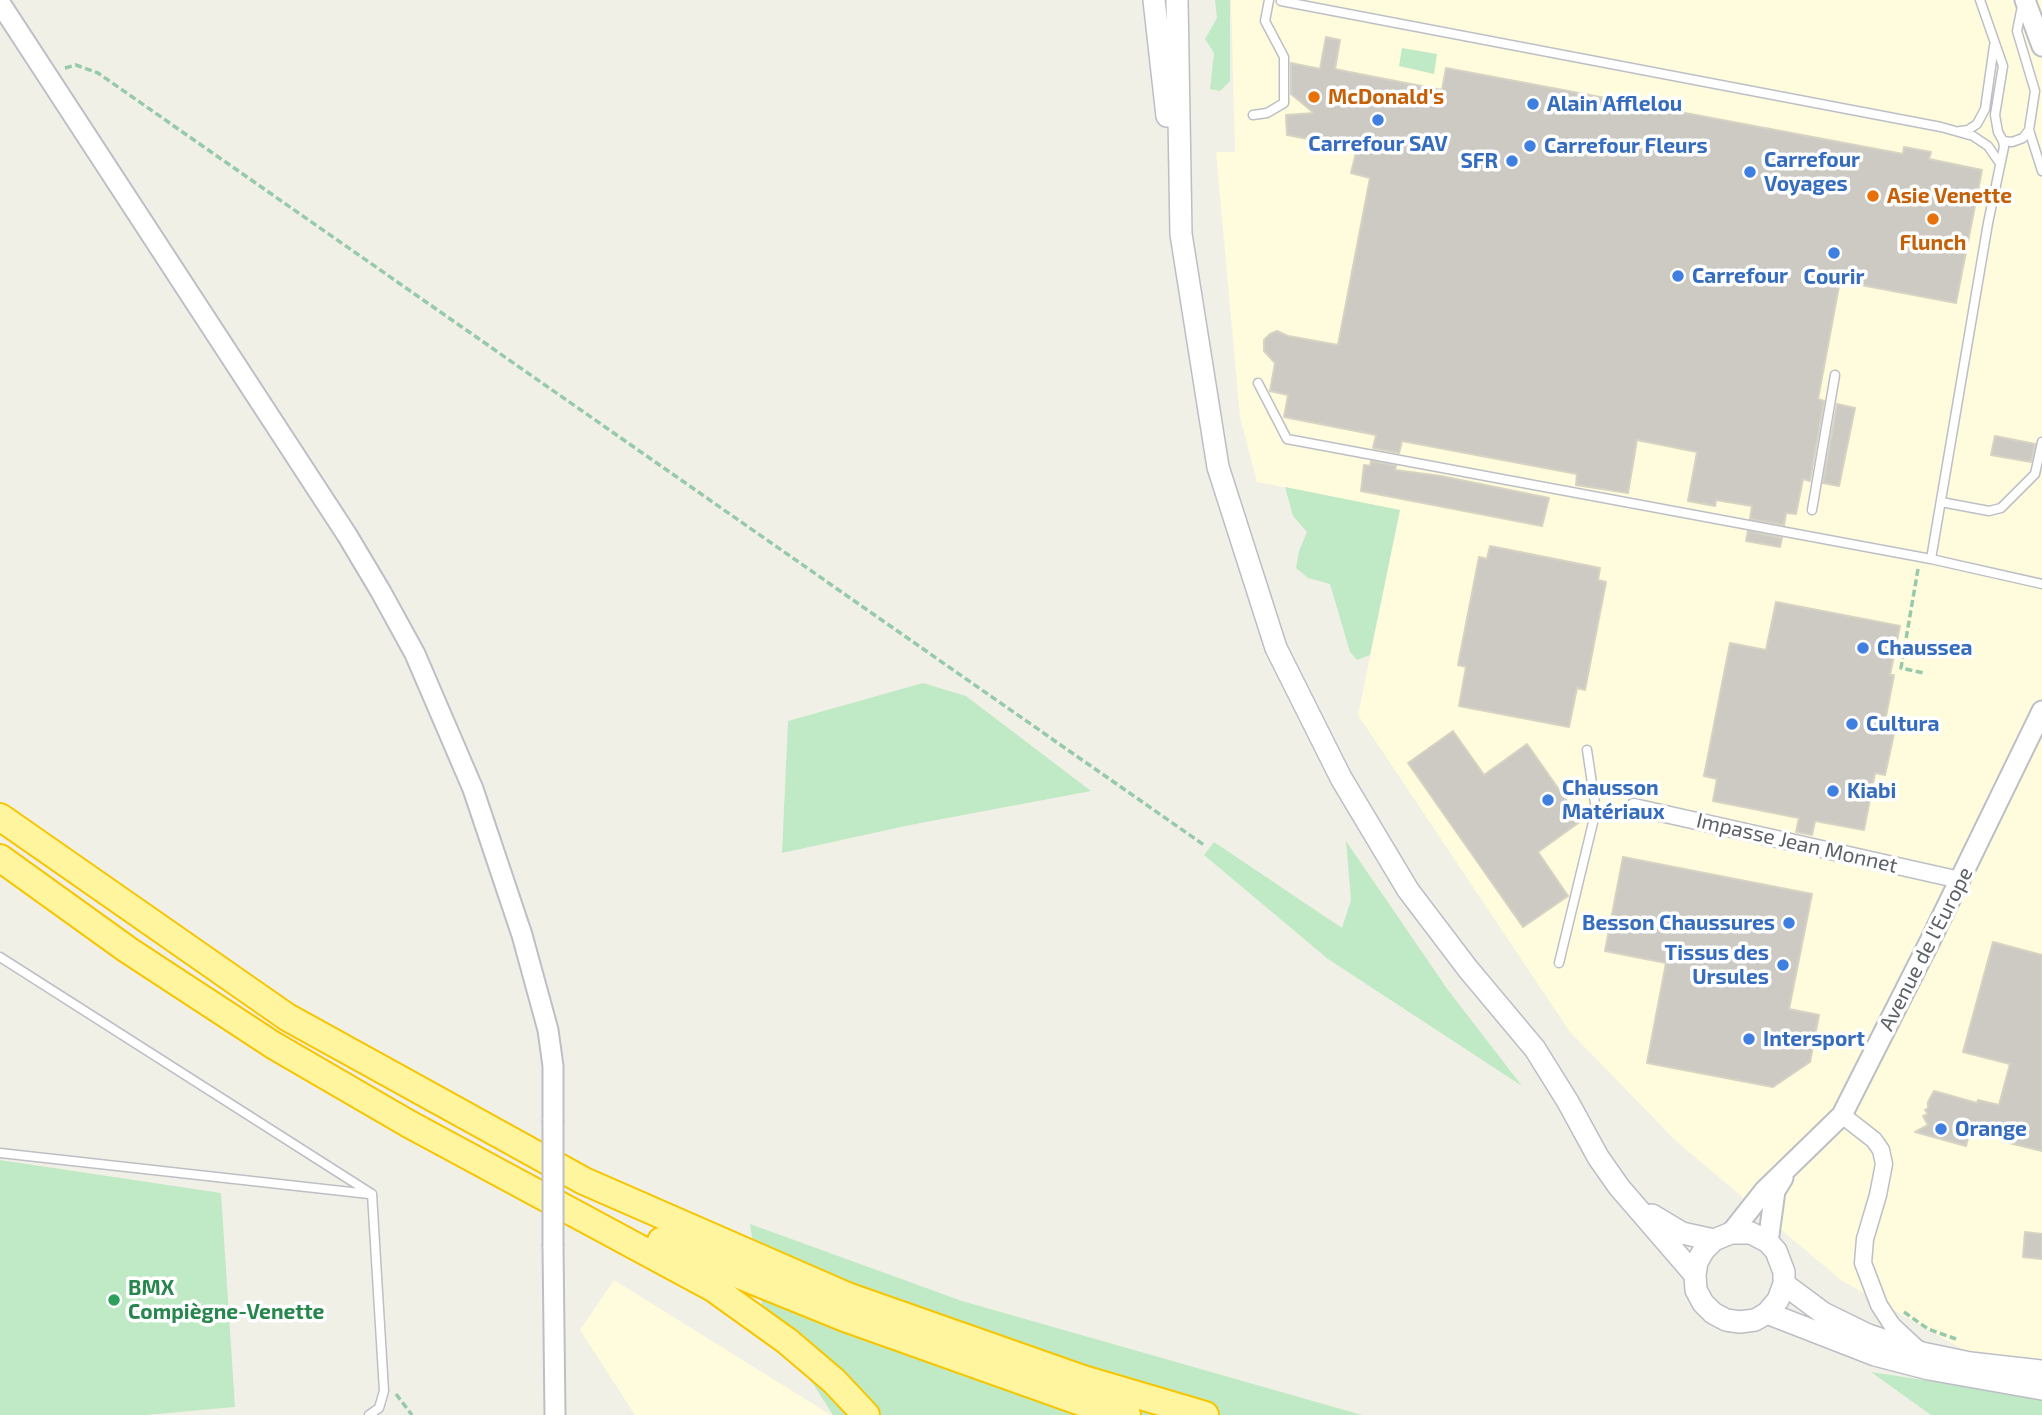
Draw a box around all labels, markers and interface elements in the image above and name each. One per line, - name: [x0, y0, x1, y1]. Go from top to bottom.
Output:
- place label: McDonald's: [1328, 84, 1444, 110]
- marker: McDonald's: [1306, 89, 1322, 105]
- place label: Alain Afflelou: [1547, 91, 1682, 117]
- marker: Alain Afflelou: [1525, 96, 1541, 112]
- marker: Carrefour SAV: [1370, 112, 1386, 128]
- place label: Carrefour SAV: [1308, 131, 1448, 157]
- place label: Carrefour Fleurs: [1544, 133, 1708, 159]
- marker: Carrefour Fleurs: [1522, 138, 1538, 154]
- place label: Carrefour Voyages: [1764, 147, 1860, 197]
- place label: SFR: [1460, 148, 1498, 174]
- marker: SFR: [1504, 153, 1520, 169]
- marker: Carrefour Voyages: [1742, 164, 1758, 180]
- place label: Asie Venette: [1887, 183, 2012, 209]
- marker: Asie Venette: [1865, 188, 1881, 204]
- marker: Flunch: [1925, 211, 1941, 227]
- place label: Flunch: [1900, 230, 1966, 256]
- marker: Courir: [1826, 245, 1842, 261]
- place label: Carrefour: [1692, 263, 1788, 289]
- place label: Courir: [1804, 264, 1864, 290]
- marker: Carrefour: [1670, 268, 1686, 284]
- place label: Chaussea: [1877, 635, 1973, 661]
- marker: Chaussea: [1855, 640, 1871, 656]
- place label: Cultura: [1866, 711, 1939, 737]
- marker: Cultura: [1844, 716, 1860, 732]
- place label: Chausson Matériaux: [1562, 775, 1665, 825]
- place label: Kiabi: [1847, 778, 1896, 804]
- marker: Kiabi: [1825, 783, 1841, 799]
- marker: Chausson Matériaux: [1540, 792, 1556, 808]
- street label: Impasse Jean Monnet: [1694, 808, 1900, 878]
- street label: Avenue de l'Europe: [1874, 863, 1978, 1035]
- place label: Besson Chaussures: [1582, 910, 1775, 936]
- marker: Besson Chaussures: [1781, 915, 1797, 931]
- place label: Tissus des Ursules: [1665, 940, 1769, 990]
- marker: Tissus des Ursules: [1775, 957, 1791, 973]
- place label: Intersport: [1763, 1026, 1865, 1052]
- marker: Intersport: [1741, 1031, 1757, 1047]
- place label: Orange: [1955, 1116, 2027, 1142]
- marker: Orange: [1933, 1121, 1949, 1137]
- place label: BMX Compiègne-Venette: [128, 1275, 324, 1325]
- marker: BMX Compiègne-Venette: [106, 1292, 122, 1308]

